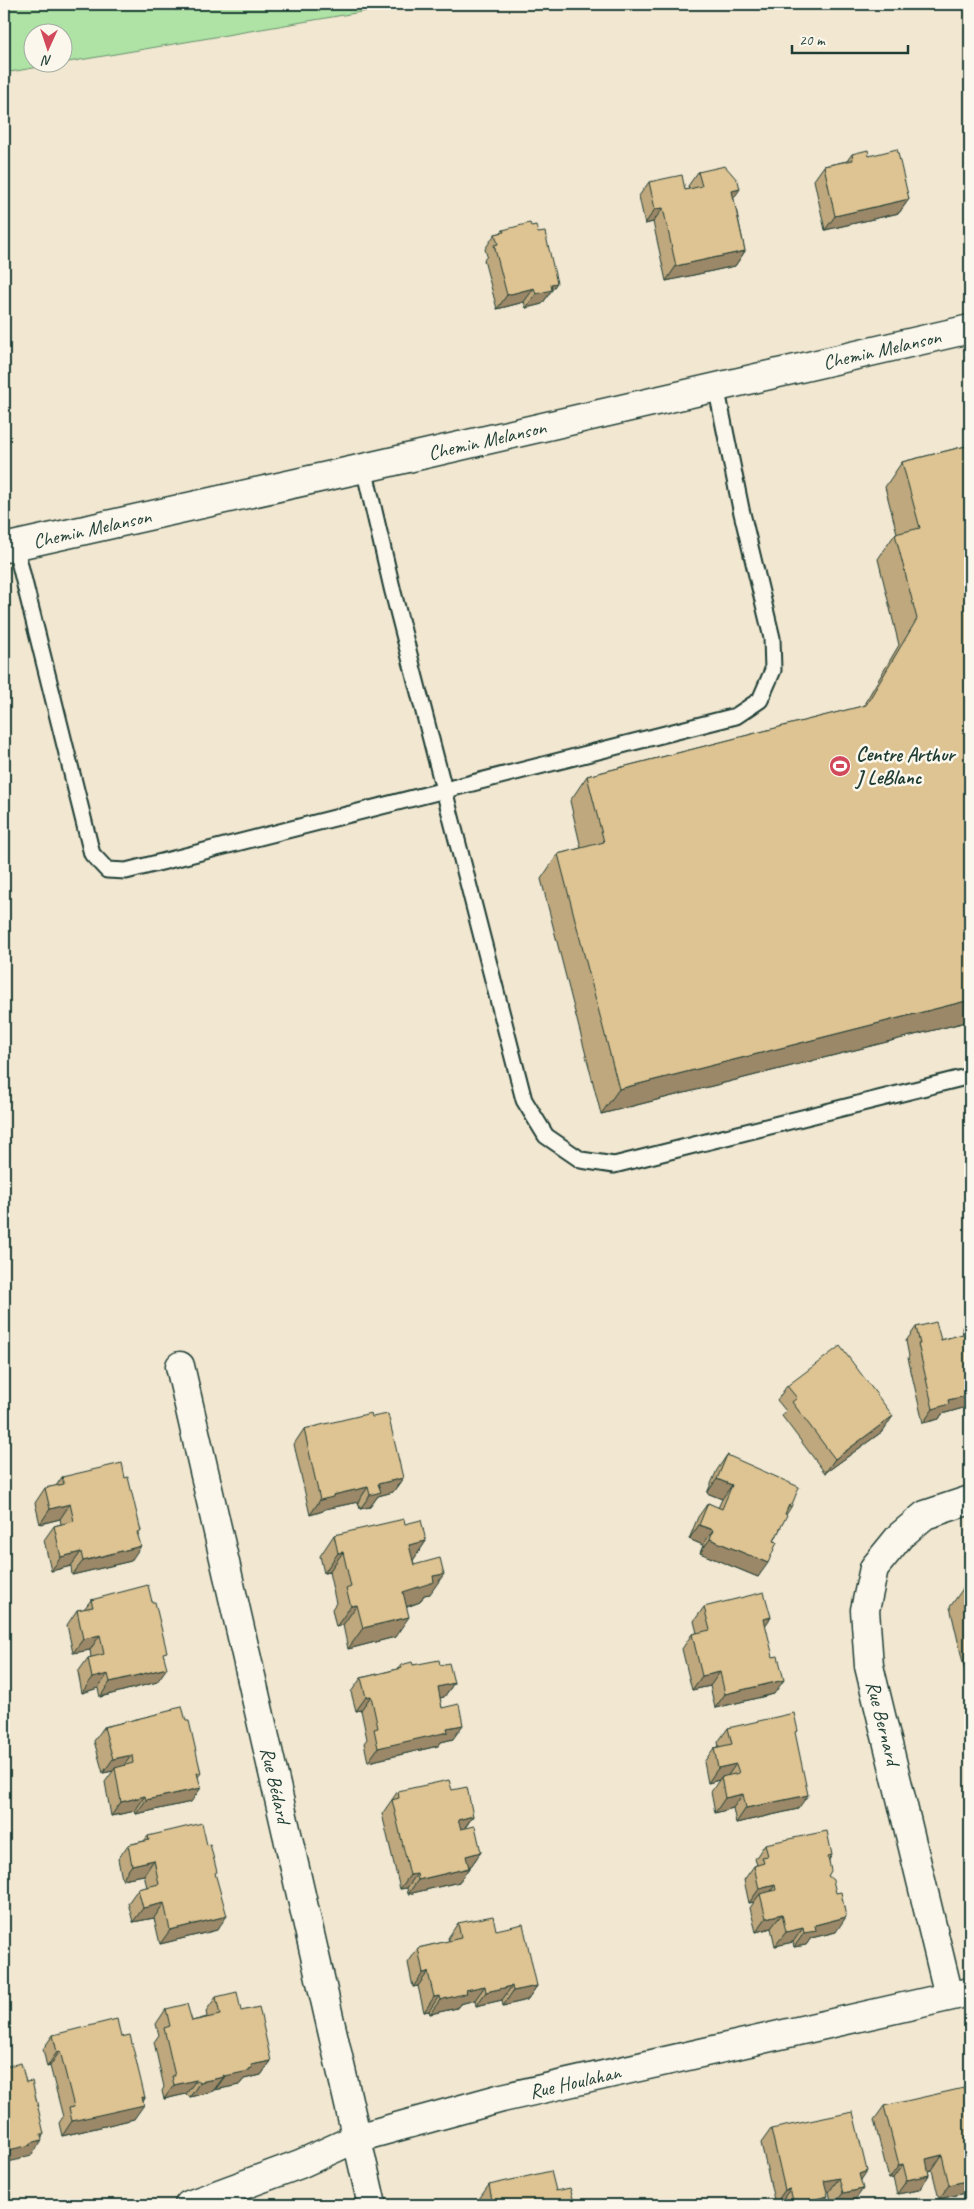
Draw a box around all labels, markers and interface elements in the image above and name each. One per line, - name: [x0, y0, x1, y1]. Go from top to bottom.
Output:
- north arrow: [22, 22, 72, 72]
- scale bar: [792, 22, 908, 54]
- text: 20 m: [799, 31, 826, 50]
- text: N: [40, 52, 52, 69]
- street label: Chemin Melanson: [820, 323, 944, 375]
- street label: Chemin Melanson: [426, 414, 549, 465]
- street label: Chemin Melanson: [31, 503, 154, 554]
- place label: Centre Arthur J LeBlanc: [854, 742, 957, 790]
- sports icon: Centre Arthur J LeBlanc: [828, 754, 852, 778]
- street label: Rue Bernard: [861, 1678, 906, 1771]
- street label: Rue Bédard: [255, 1745, 297, 1829]
- street label: Rue Houlahan: [527, 2059, 624, 2104]

